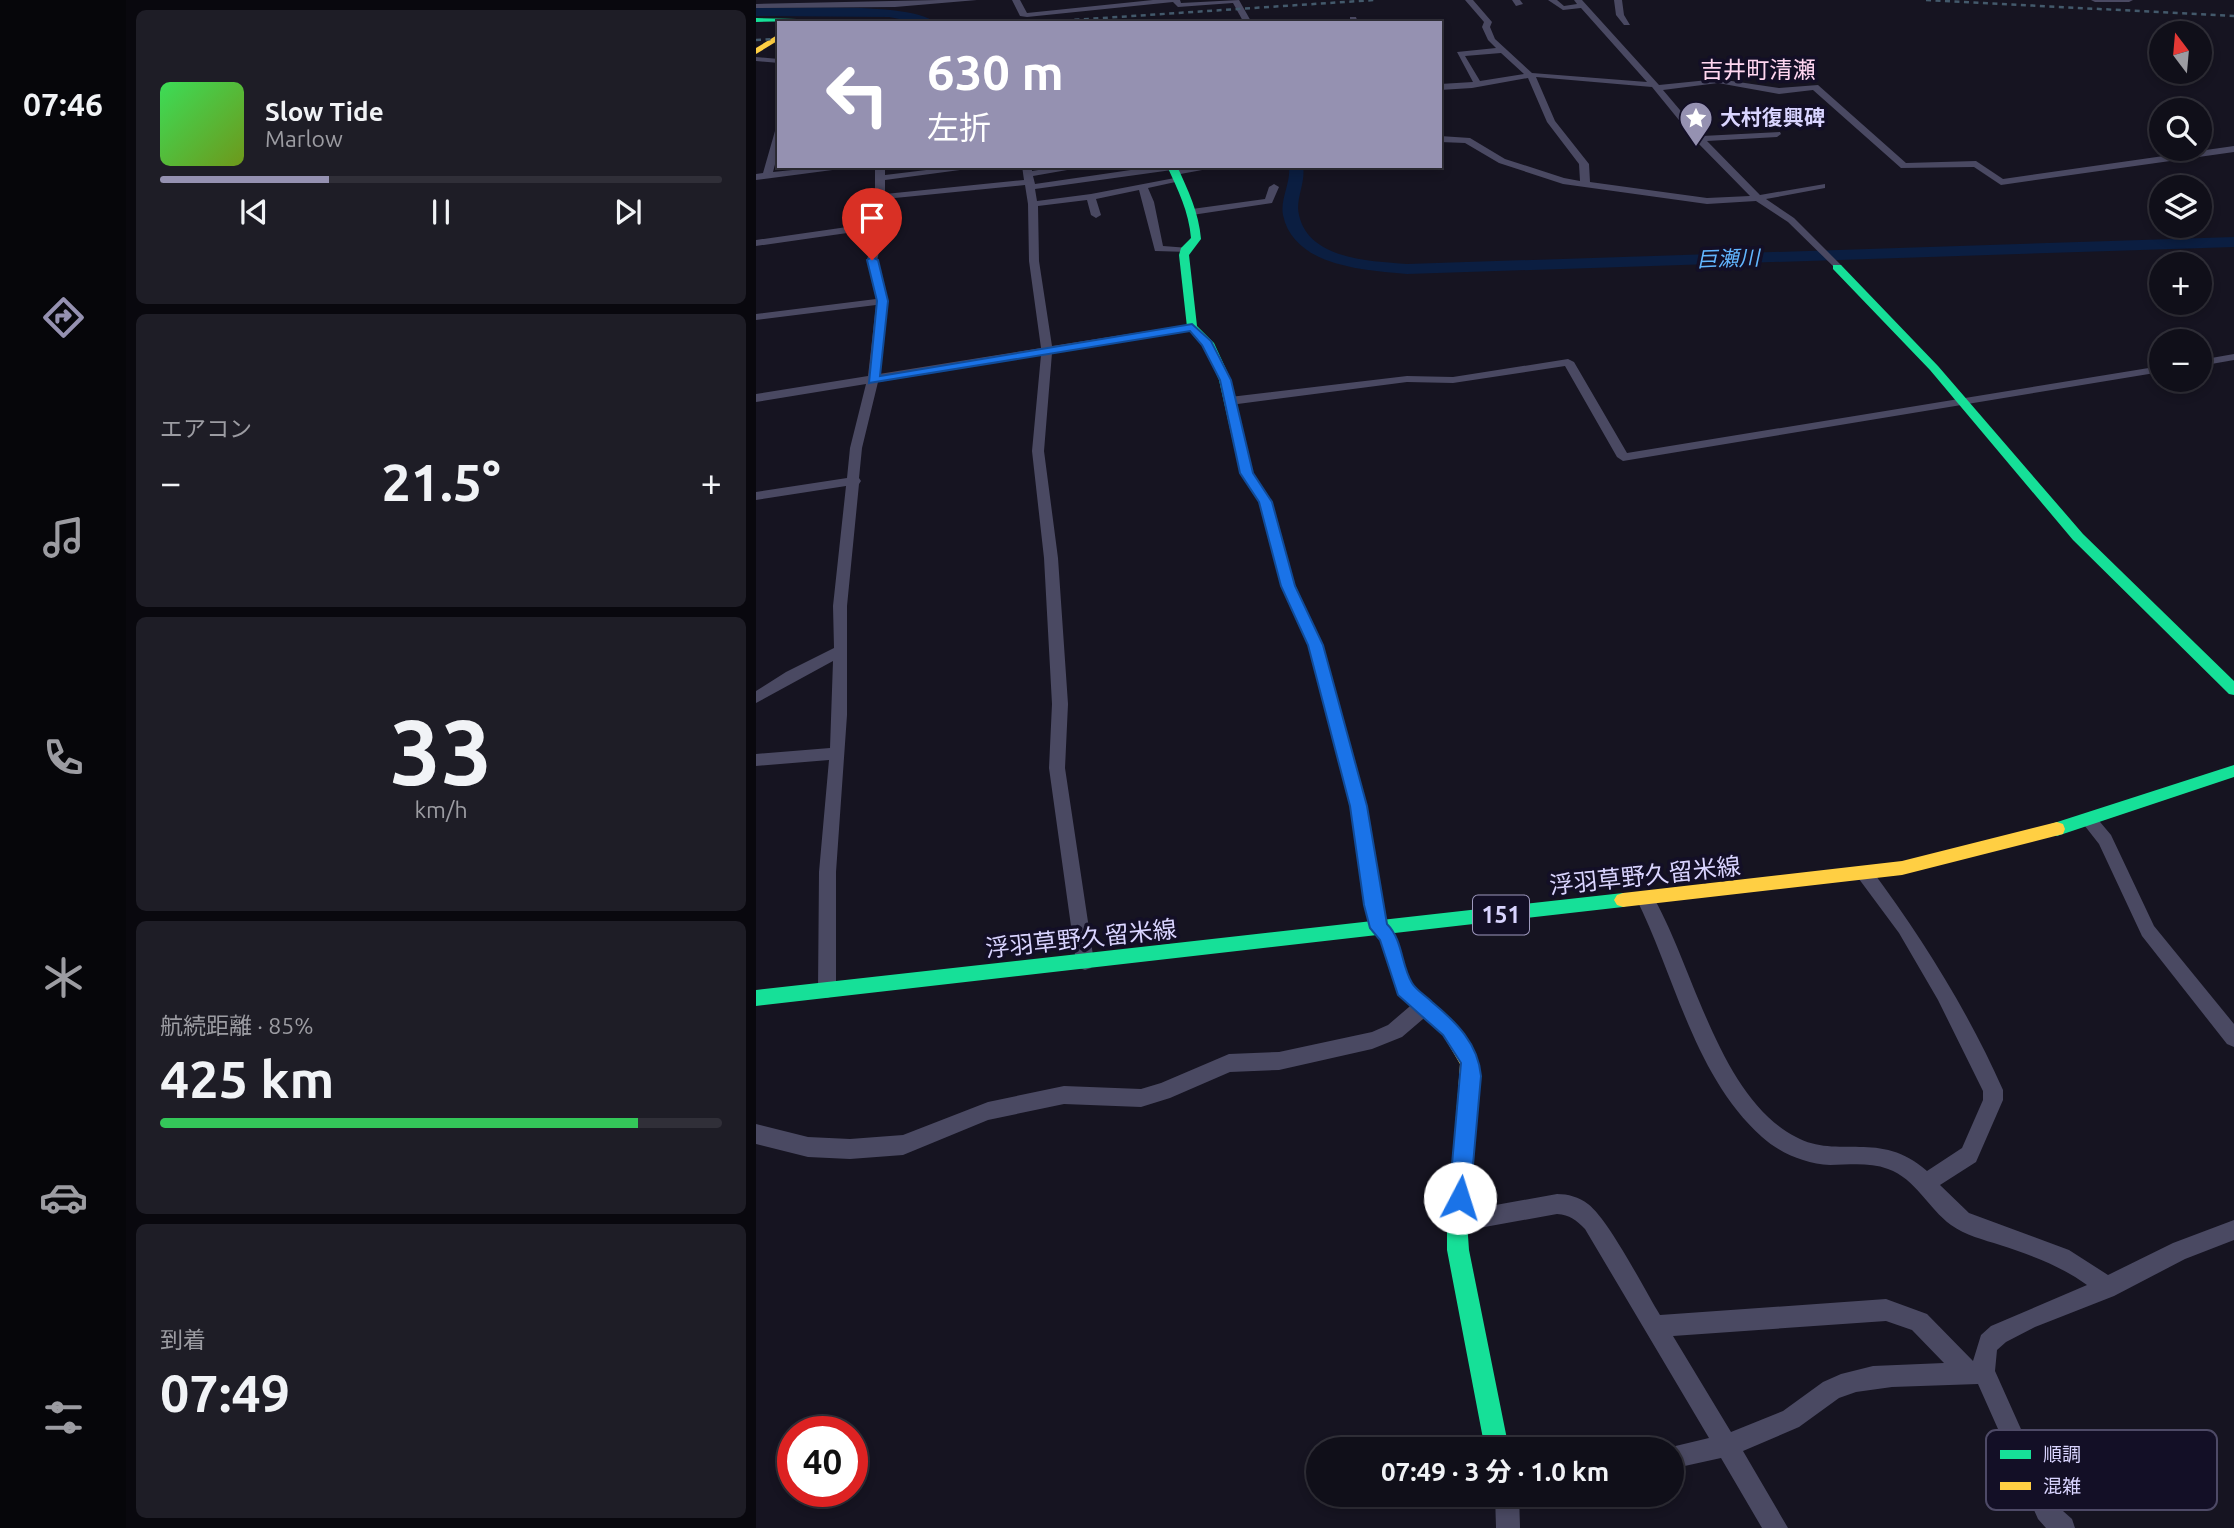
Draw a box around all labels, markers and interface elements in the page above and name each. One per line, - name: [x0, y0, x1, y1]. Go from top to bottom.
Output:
- north arrow: [2149, 21, 2212, 84]
- map controls: [2149, 21, 2212, 392]
- text: 630 m: [927, 44, 1064, 99]
- icon: left: [812, 49, 903, 140]
- district label: 吉井町清瀬: [1701, 57, 1816, 82]
- text: 07:46: [23, 86, 103, 122]
- text: Slow Tide: [265, 97, 384, 126]
- button: search: [2149, 98, 2212, 161]
- place icon: 大村復興碑: [1677, 99, 1715, 148]
- place label: 大村復興碑: [1720, 105, 1825, 129]
- text: 左折: [927, 109, 991, 145]
- text: Marlow: [265, 126, 343, 151]
- button: layers: [2149, 175, 2212, 238]
- pin: [842, 188, 902, 260]
- icon: previous: [235, 193, 273, 231]
- icon: pause: [422, 193, 460, 231]
- icon: next: [609, 193, 647, 231]
- icon: arrive: [853, 199, 891, 237]
- water label: 巨瀬川: [1696, 245, 1762, 271]
- button: +: [2149, 252, 2212, 315]
- icon: directions: [39, 293, 88, 342]
- button: −: [2149, 329, 2212, 392]
- text: エアコン: [160, 416, 252, 441]
- text: 21.5°: [381, 453, 501, 511]
- text: −: [160, 461, 181, 503]
- text: +: [701, 461, 722, 503]
- icon: music: [39, 513, 88, 562]
- text: 33: [390, 700, 492, 802]
- icon: phone: [39, 733, 88, 782]
- text: km/h: [414, 797, 468, 822]
- street label: 浮羽草野久留米線: [1548, 852, 1742, 899]
- road number: 151: [1473, 896, 1529, 934]
- street label: 浮羽草野久留米線: [984, 915, 1178, 962]
- icon: climate: [39, 953, 88, 1002]
- text: 航続距離 · 85%: [160, 1013, 313, 1038]
- text: 425 km: [160, 1050, 334, 1108]
- position arrow: [1423, 1161, 1497, 1235]
- icon: car: [39, 1173, 88, 1222]
- text: 到着: [160, 1327, 206, 1352]
- text: 07:49: [160, 1364, 290, 1422]
- icon: filters: [39, 1393, 88, 1442]
- speed limit sign: 40: [777, 1416, 868, 1507]
- legend: [1986, 1430, 2217, 1510]
- text: 順調: [2043, 1443, 2081, 1465]
- text: 07:49 · 3 分 · 1.0 km: [1381, 1457, 1609, 1486]
- text: 混雑: [2043, 1475, 2081, 1497]

